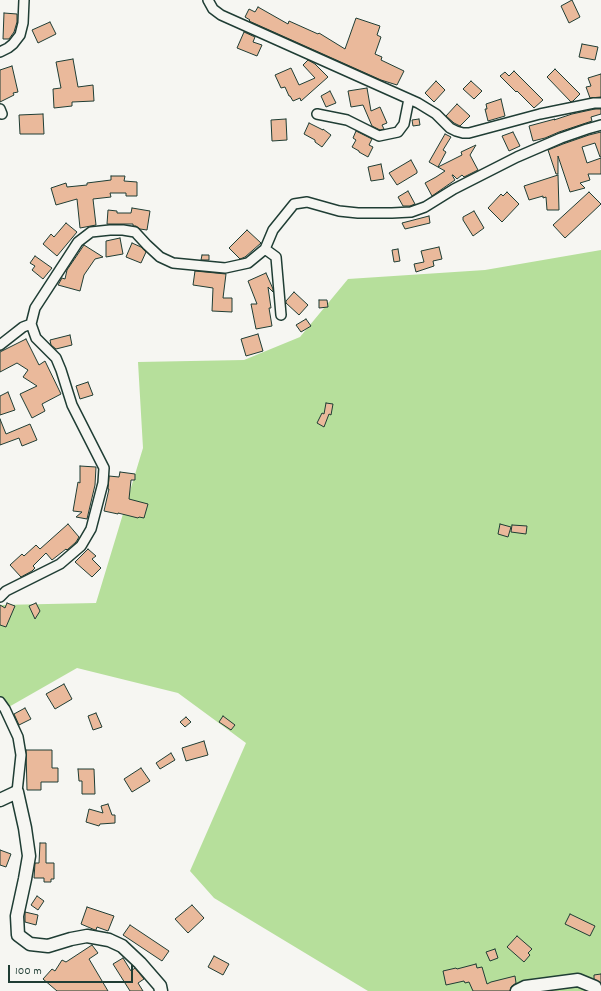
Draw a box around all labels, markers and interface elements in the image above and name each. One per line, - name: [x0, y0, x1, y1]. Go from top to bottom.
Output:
- scale bar: [10, 957, 135, 983]
- text: 100 m: [15, 963, 42, 980]

